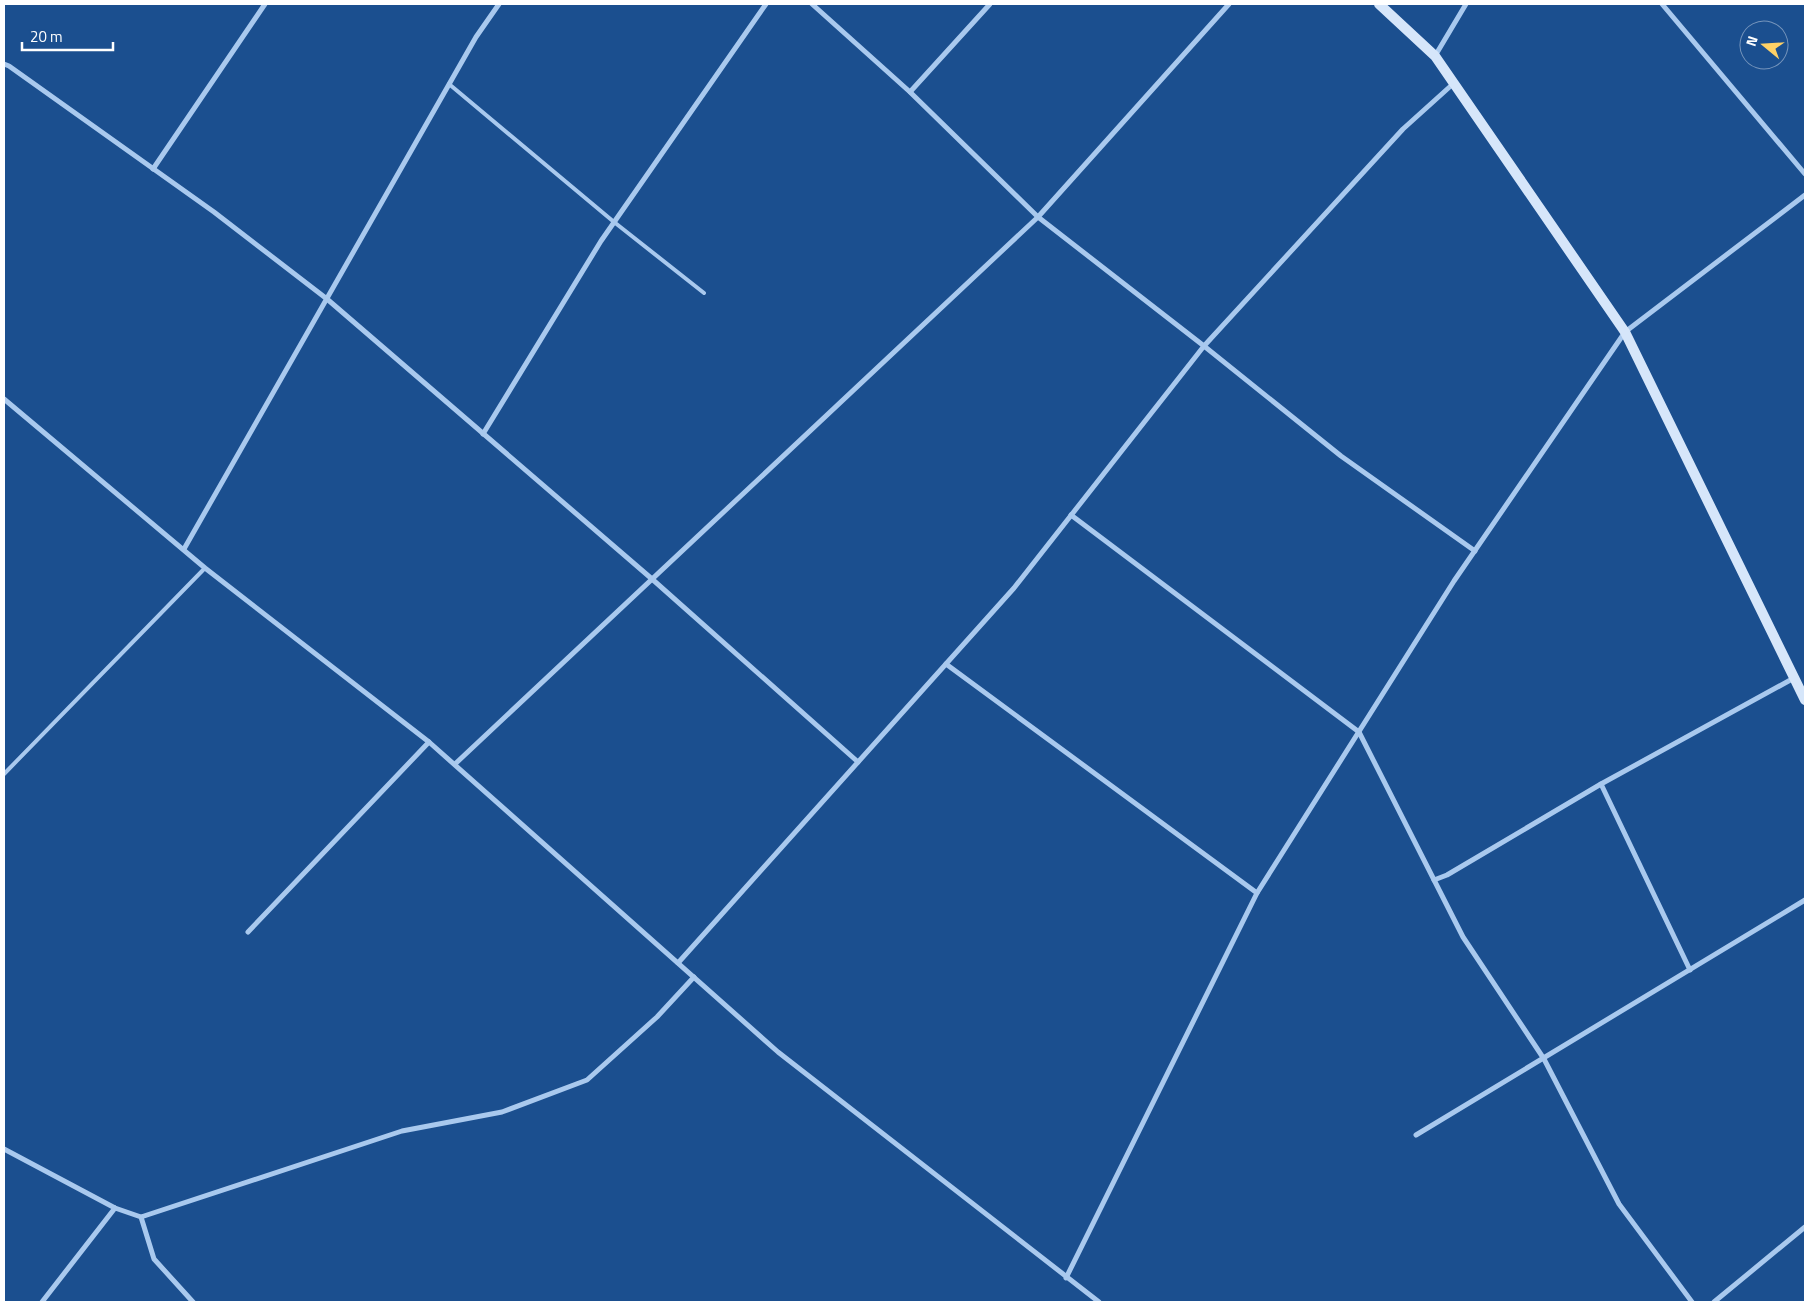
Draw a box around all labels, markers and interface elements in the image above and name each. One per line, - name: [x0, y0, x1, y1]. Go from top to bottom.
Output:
- scale bar: [22, 20, 114, 52]
- north arrow: [1739, 20, 1789, 70]
- text: 20 m: [30, 25, 63, 48]
- text: N: [1740, 33, 1763, 49]

